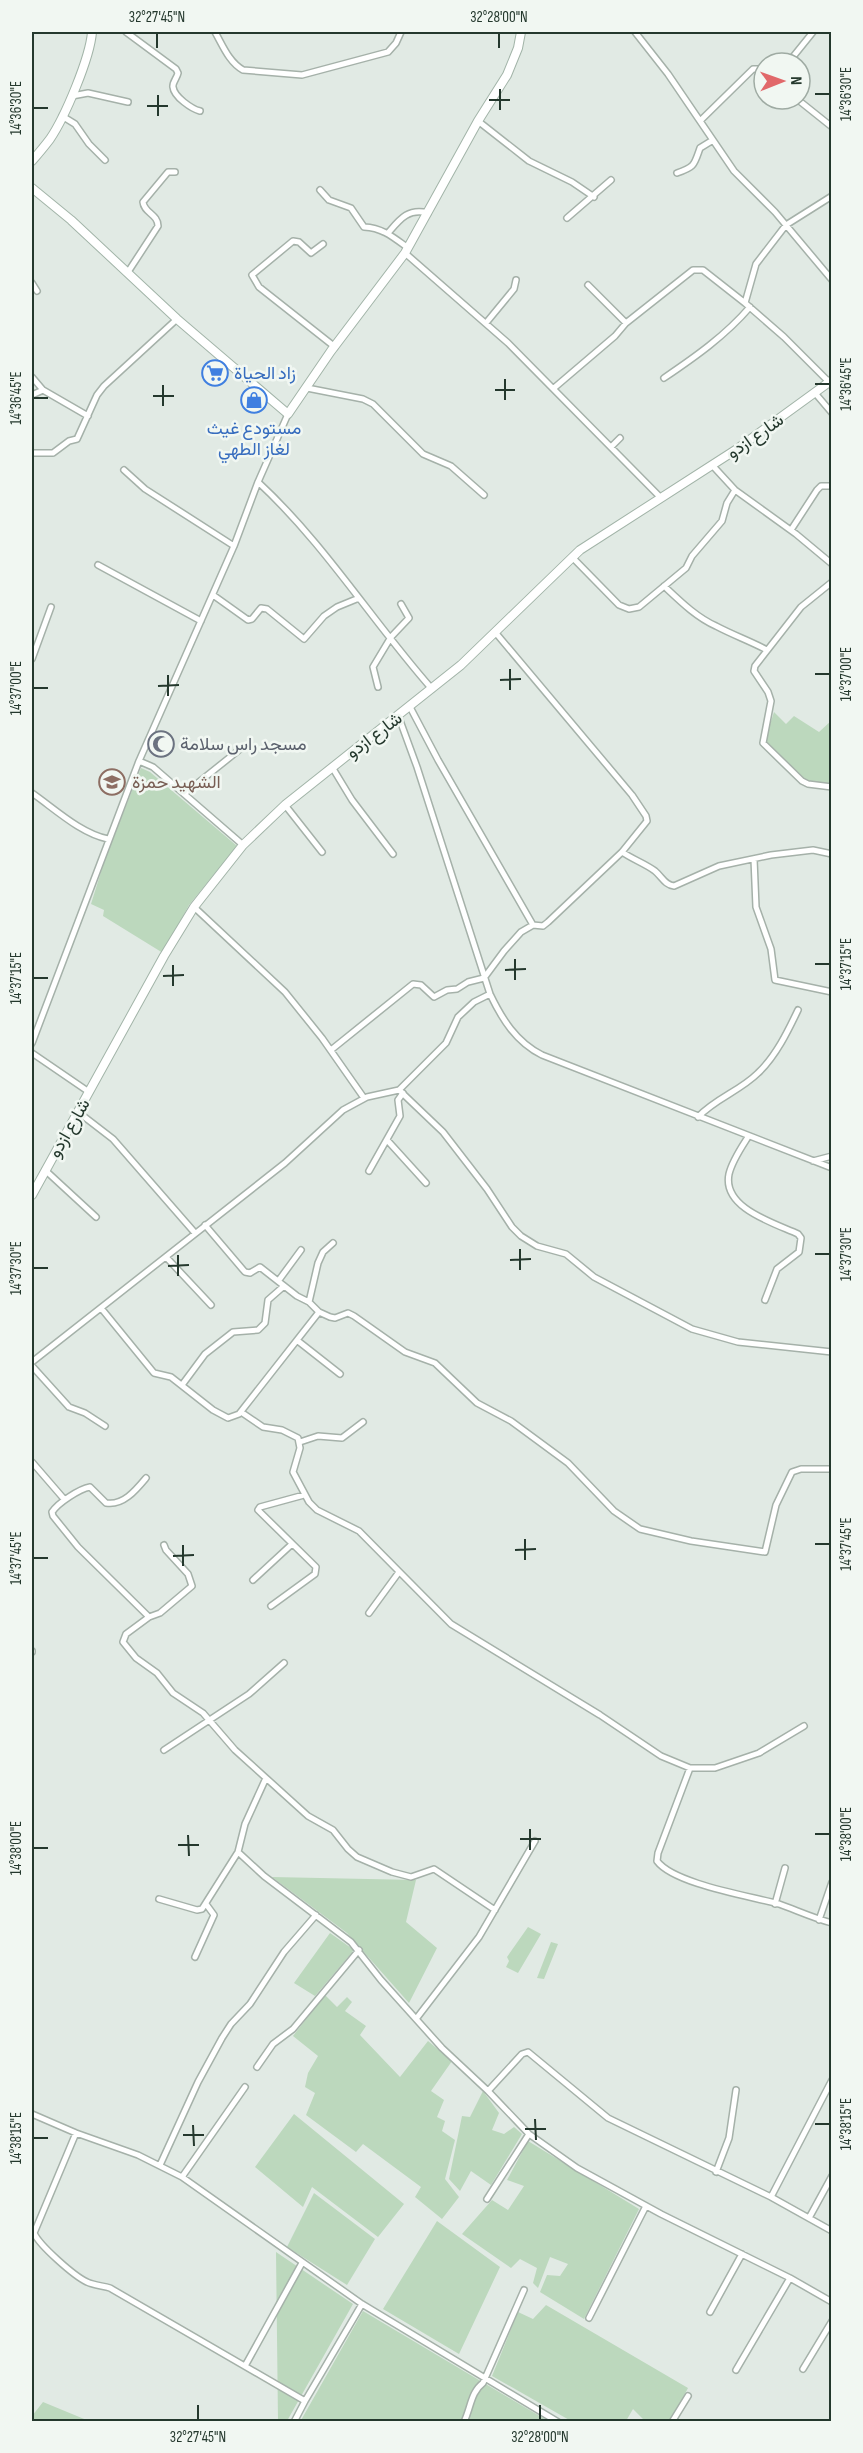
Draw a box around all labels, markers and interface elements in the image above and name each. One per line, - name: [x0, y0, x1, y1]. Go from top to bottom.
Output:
- text: 32°27'45"N: [129, 8, 185, 27]
- text: 32°28'00"N: [470, 8, 528, 27]
- north arrow: [752, 51, 812, 111]
- text: 14°36'30"E: [837, 67, 856, 121]
- text: N: [786, 76, 805, 85]
- text: 14°36'30"E: [7, 81, 26, 135]
- text: 14°36'45"E: [837, 357, 856, 411]
- supermarket icon: زاد الحياة: [200, 358, 230, 388]
- place label: زاد الحياة: [234, 363, 296, 384]
- text: 14°36'45"E: [7, 371, 26, 425]
- shop icon: مستودع غيث لغاز الطهي: [239, 385, 269, 415]
- street label: شارع ازدو: [723, 409, 788, 464]
- place label: مستودع غيث لغاز الطهي: [207, 418, 301, 464]
- text: 14°37'00"E: [837, 647, 856, 701]
- text: 14°37'00"E: [7, 661, 26, 715]
- street label: شارع ازدو: [342, 708, 407, 764]
- mosque icon: مسجد راس سلامة: [146, 729, 176, 759]
- place label: مسجد راس سلامة: [180, 734, 307, 755]
- school or university icon: الشهيد حمزة: [97, 767, 127, 797]
- place label: الشهيد حمزة: [132, 772, 221, 793]
- text: 14°37'15"E: [837, 938, 856, 990]
- text: 14°37'15"E: [7, 952, 26, 1004]
- street label: شارع ازدو: [44, 1095, 96, 1162]
- text: 14°37'30"E: [837, 1227, 856, 1281]
- text: 14°37'30"E: [7, 1241, 26, 1295]
- text: 14°37'45"E: [837, 1517, 856, 1571]
- text: 14°37'45"E: [7, 1531, 26, 1585]
- text: 14°38'00"E: [837, 1807, 856, 1861]
- text: 14°38'00"E: [7, 1821, 26, 1875]
- text: 14°38'15"E: [837, 2098, 856, 2150]
- text: 14°38'15"E: [7, 2112, 26, 2164]
- text: 32°27'45"N: [170, 2428, 226, 2447]
- text: 32°28'00"N: [511, 2428, 569, 2447]

